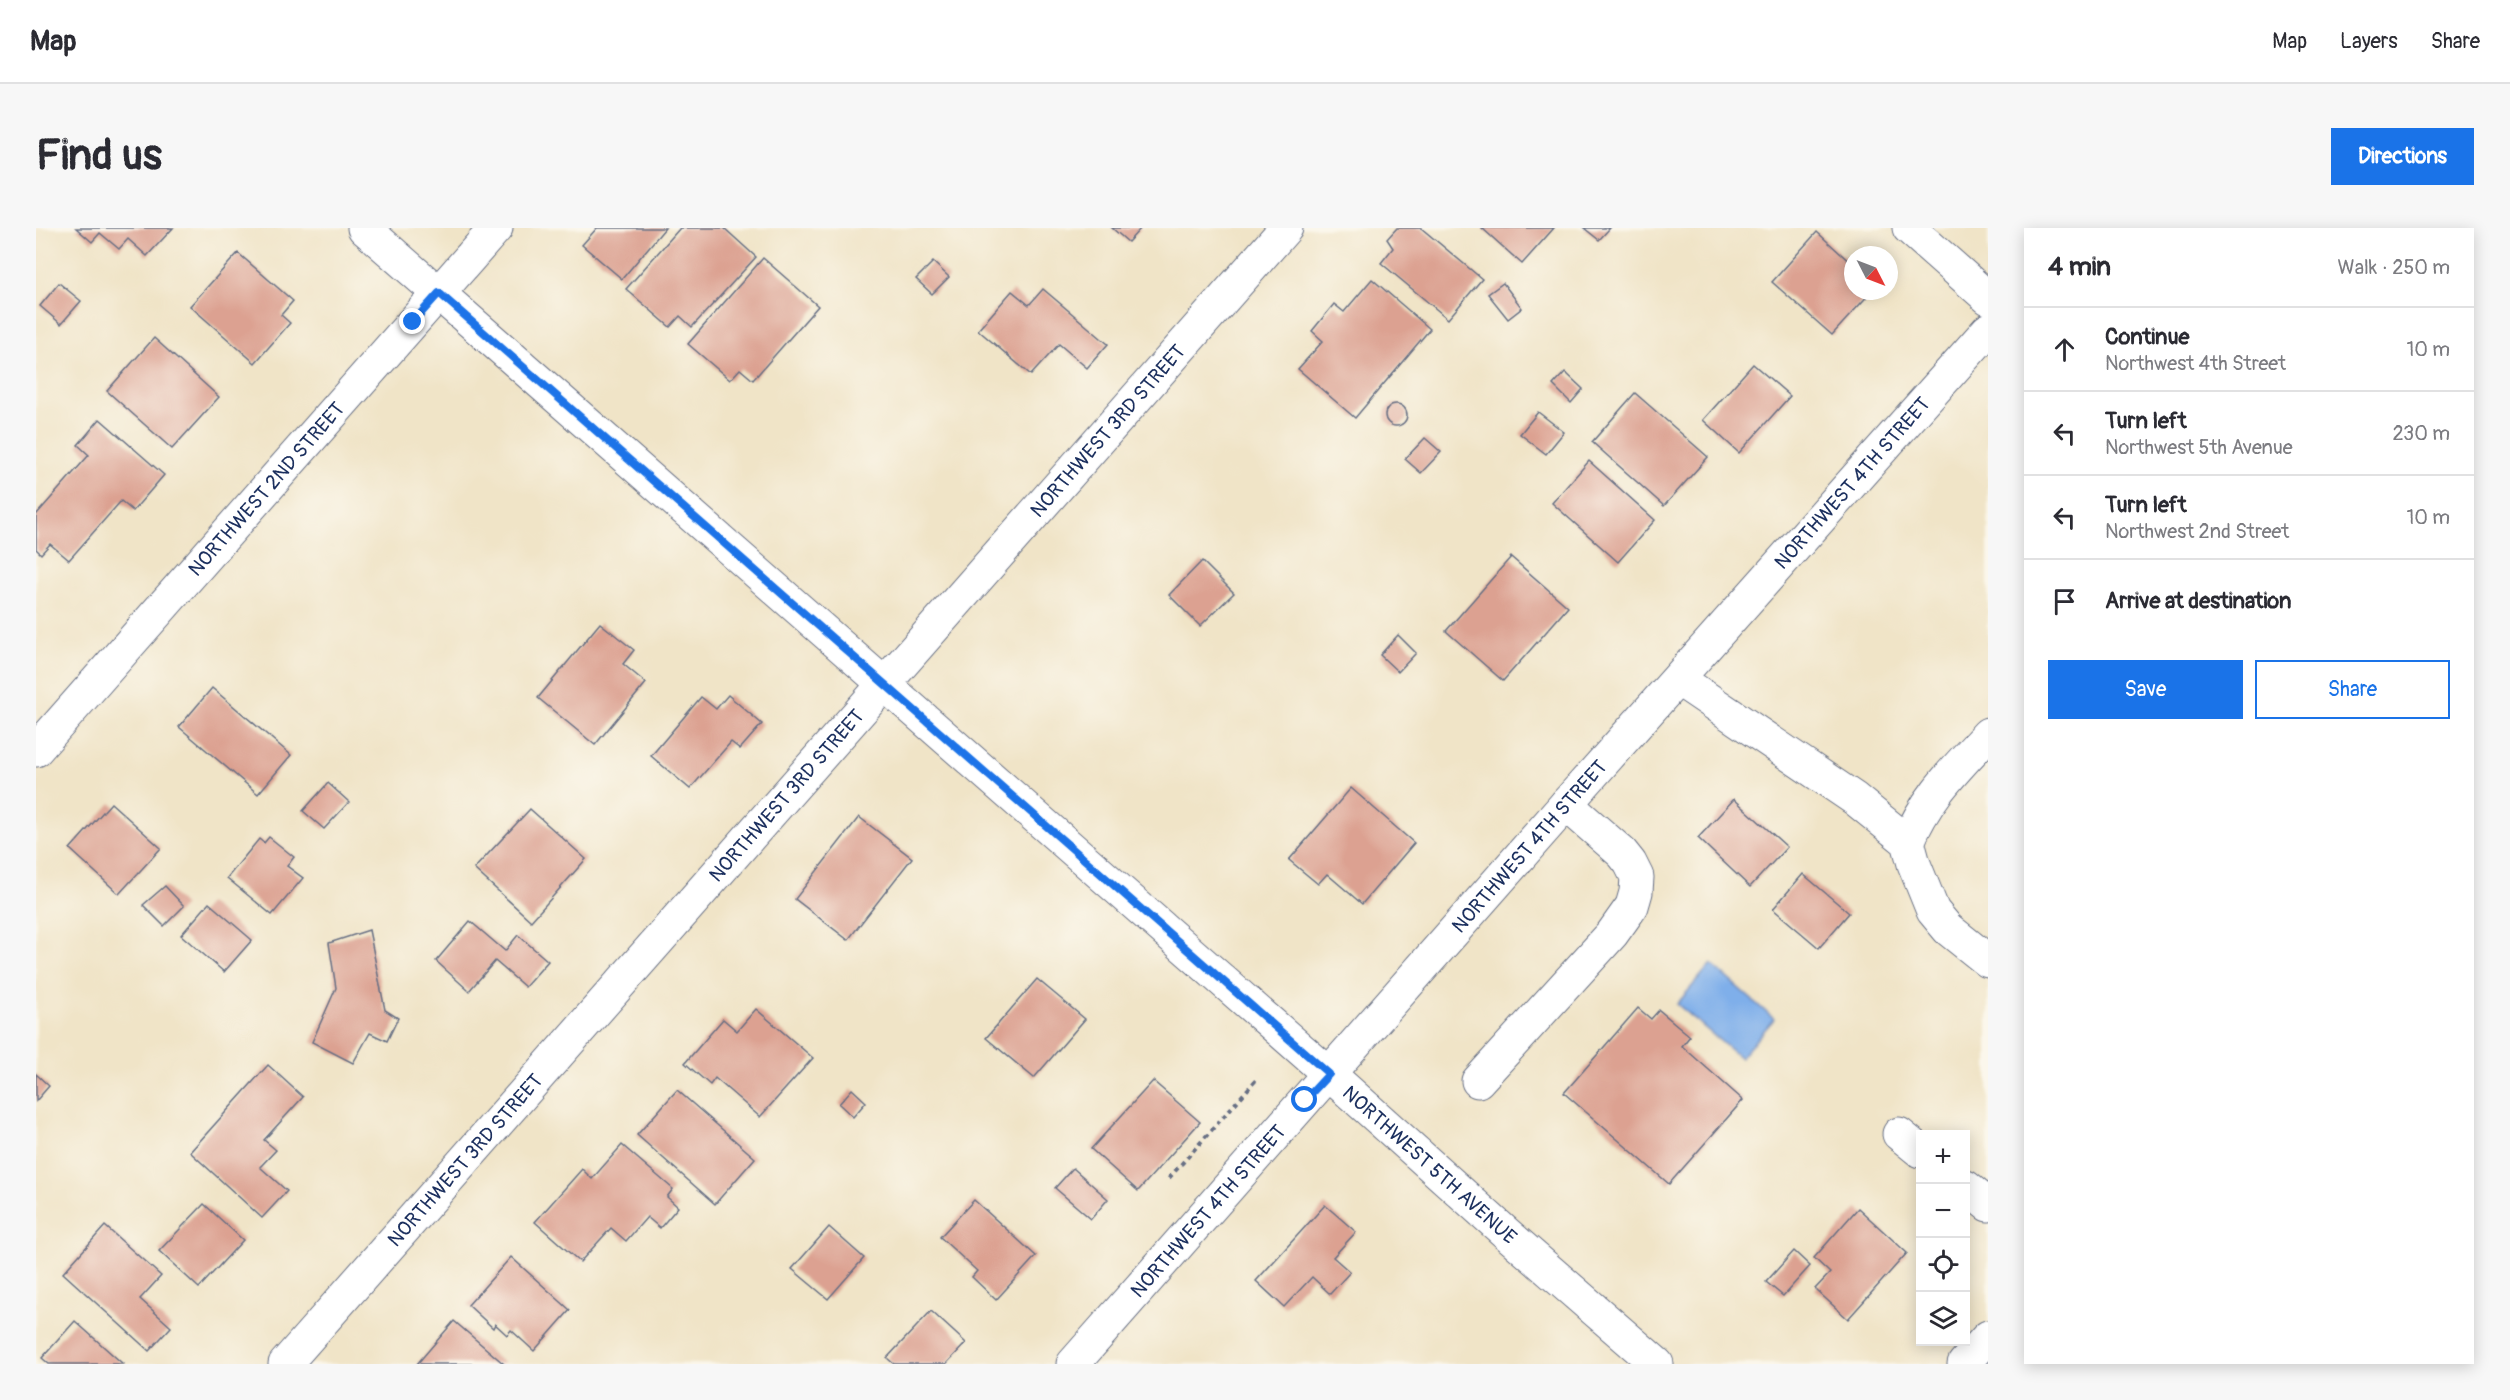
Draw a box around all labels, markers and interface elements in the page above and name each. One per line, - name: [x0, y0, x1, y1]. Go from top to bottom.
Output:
- text: Map: [30, 24, 76, 59]
- text: Map: [2272, 28, 2307, 55]
- text: Layers: [2340, 28, 2398, 55]
- text: Share: [2431, 28, 2480, 55]
- button: Directions: [2331, 128, 2474, 185]
- text: Find us: [36, 130, 162, 182]
- north arrow: [1844, 246, 1898, 300]
- text: 4 min: [2048, 251, 2111, 283]
- text: Walk · 250 m: [2338, 255, 2450, 280]
- route end: [399, 308, 425, 334]
- text: Continue: [2105, 323, 2189, 351]
- icon: ahead: [2048, 333, 2081, 366]
- text: 10 m: [2406, 337, 2450, 362]
- street label: NORTHWEST 3RD STREET: [1025, 339, 1191, 523]
- text: Northwest 4th Street: [2105, 351, 2286, 376]
- street label: NORTHWEST 4TH STREET: [1769, 392, 1935, 575]
- street label: NORTHWEST 2ND STREET: [183, 397, 350, 582]
- text: Turn left: [2105, 407, 2187, 435]
- icon: left: [2048, 417, 2081, 450]
- text: 230 m: [2393, 421, 2450, 446]
- text: Northwest 5th Avenue: [2105, 435, 2293, 460]
- text: Turn left: [2105, 491, 2187, 519]
- icon: left: [2048, 501, 2081, 534]
- text: 10 m: [2406, 505, 2450, 530]
- text: Northwest 2nd Street: [2105, 519, 2289, 544]
- icon: arrive: [2048, 585, 2081, 618]
- text: Arrive at destination: [2105, 587, 2291, 615]
- button: Save: [2048, 660, 2243, 719]
- button: Share: [2255, 660, 2450, 719]
- street label: NORTHWEST 3RD STREET: [704, 704, 869, 887]
- street label: NORTHWEST 4TH STREET: [1446, 755, 1612, 938]
- street label: NORTHWEST 3RD STREET: [382, 1069, 548, 1252]
- street label: NORTHWEST 5TH AVENUE: [1337, 1080, 1522, 1250]
- route start: [1291, 1086, 1317, 1112]
- street label: NORTHWEST 4TH STREET: [1125, 1120, 1291, 1303]
- map controls: [1916, 1130, 1970, 1346]
- button: +: [1916, 1130, 1970, 1184]
- button: −: [1916, 1184, 1970, 1238]
- button: locate: [1916, 1238, 1970, 1292]
- button: layers: [1916, 1292, 1970, 1346]

